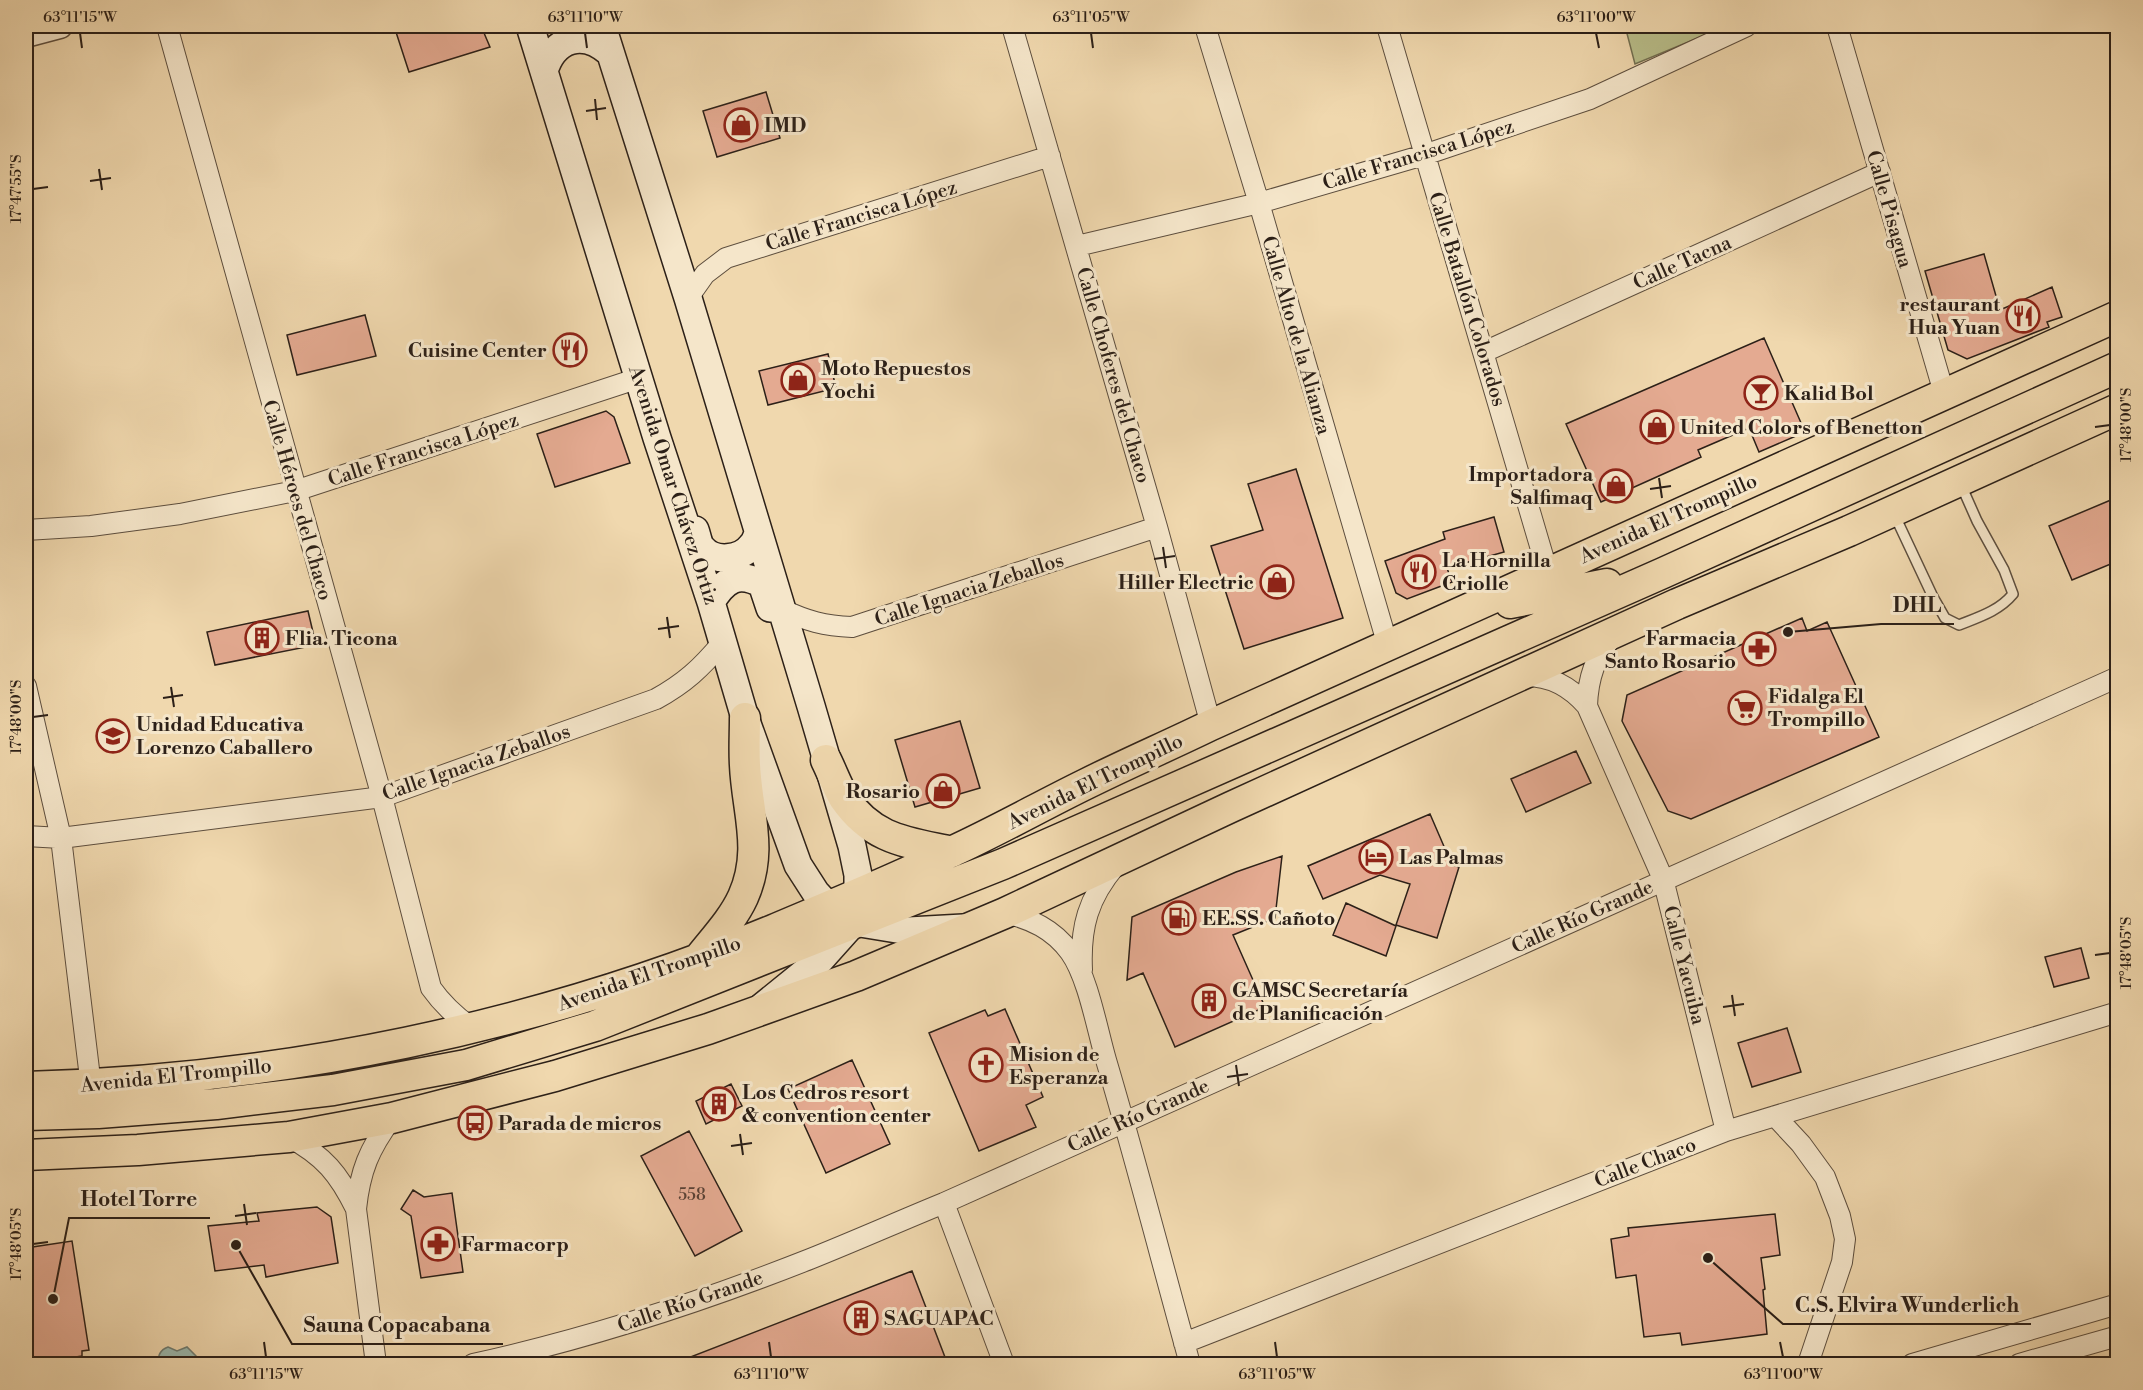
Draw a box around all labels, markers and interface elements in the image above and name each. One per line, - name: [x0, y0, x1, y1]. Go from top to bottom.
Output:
- text: 63°11'15"W: [43, 8, 117, 27]
- text: 63°11'10"W: [547, 8, 623, 27]
- text: 63°11'05"W: [1052, 8, 1130, 27]
- text: 63°11'00"W: [1556, 8, 1636, 27]
- shop icon: IMD: [723, 107, 759, 143]
- place label: IMD: [764, 114, 806, 139]
- street label: Calle Francisca López: [1320, 114, 1517, 196]
- street label: Calle Pisagua: [1860, 148, 1917, 272]
- text: 17°47'55"S: [7, 154, 26, 224]
- street label: Calle Francisca López: [763, 175, 960, 257]
- street label: Calle Batallón Colorados: [1422, 189, 1511, 410]
- street label: Calle Tacna: [1630, 230, 1736, 296]
- street label: Calle Alto de la Alianza: [1255, 233, 1336, 438]
- street label: Calle Choferes del Chaco: [1070, 265, 1155, 486]
- place label: restaurant Hua Yuan: [1900, 293, 2001, 341]
- restaurant icon: restaurant Hua Yuan: [2005, 298, 2041, 334]
- restaurant icon: Cuisine Center: [552, 332, 588, 368]
- place label: Cuisine Center: [408, 339, 547, 364]
- place label: Moto Repuestos Yochi: [821, 357, 971, 405]
- street label: Avenida Omar Chávez Ortiz: [622, 362, 723, 608]
- shop icon: Moto Repuestos Yochi: [780, 362, 816, 398]
- bar icon: Kalid Bol: [1743, 375, 1779, 411]
- place label: Kalid Bol: [1784, 382, 1874, 407]
- text: 17°48'00"S: [2117, 388, 2136, 462]
- street label: Calle Héroes del Chaco: [256, 397, 337, 603]
- street label: Calle Francisca López: [325, 408, 522, 493]
- shop icon: United Colors of Benetton: [1639, 409, 1675, 445]
- place label: United Colors of Benetton: [1680, 416, 1924, 441]
- place label: Importadora Salfimaq: [1469, 463, 1594, 511]
- shop icon: Importadora Salfimaq: [1598, 468, 1634, 504]
- street label: Avenida El Trompillo: [1575, 469, 1761, 570]
- street label: Calle Ignacia Zeballos: [872, 548, 1067, 633]
- place label: La Hornilla Criolle: [1442, 549, 1551, 597]
- restaurant icon: La Hornilla Criolle: [1401, 554, 1437, 590]
- shop icon: Hiller Electric: [1259, 564, 1295, 600]
- place label: Hiller Electric: [1118, 571, 1254, 596]
- callout: DHL: [1881, 585, 1954, 624]
- text: DHL: [1893, 593, 1941, 619]
- building icon: Flia. Ticona: [244, 620, 280, 656]
- place label: Flia. Ticona: [285, 627, 398, 652]
- place label: Farmacia Santo Rosario: [1605, 627, 1736, 675]
- pharmacy icon: Farmacia Santo Rosario: [1741, 631, 1777, 667]
- text: 17°48'00"S: [7, 680, 26, 754]
- place label: Fidalga El Trompillo: [1768, 685, 1865, 733]
- supermarket icon: Fidalga El Trompillo: [1727, 690, 1763, 726]
- place label: Unidad Educativa Lorenzo Caballero: [136, 713, 313, 761]
- school or university icon: Unidad Educativa Lorenzo Caballero: [95, 718, 131, 754]
- street label: Calle Ignacia Zeballos: [379, 719, 574, 807]
- street label: Avenida El Trompillo: [1003, 729, 1187, 836]
- shop icon: Rosario: [925, 773, 961, 809]
- place label: Rosario: [846, 780, 920, 805]
- hotel icon: Las Palmas: [1358, 839, 1394, 875]
- place label: Las Palmas: [1399, 846, 1503, 871]
- street label: Calle Río Grande: [1508, 875, 1657, 960]
- fuel station icon: EE.SS. Cañoto: [1161, 900, 1197, 936]
- street label: Calle Yacuiba: [1657, 903, 1711, 1028]
- place label: EE.SS. Cañoto: [1202, 907, 1335, 932]
- text: 17°48'05"S: [2117, 917, 2136, 989]
- street label: Avenida El Trompillo: [554, 931, 744, 1018]
- place label: GAMSC Secretaría de Planificación: [1232, 979, 1408, 1027]
- building icon: GAMSC Secretaría de Planificación: [1191, 983, 1227, 1019]
- place label: Mision de Esperanza: [1009, 1043, 1109, 1091]
- church icon: Mision de Esperanza: [968, 1047, 1004, 1083]
- street label: Avenida El Trompillo: [78, 1054, 273, 1099]
- street label: Calle Río Grande: [1064, 1074, 1213, 1159]
- place label: Los Cedros resort & convention center: [742, 1081, 931, 1129]
- building icon: Los Cedros resort & convention center: [701, 1086, 737, 1122]
- bus stop icon: Parada de micros: [457, 1105, 493, 1141]
- place label: Parada de micros: [498, 1112, 661, 1137]
- street label: Calle Chaco: [1591, 1133, 1700, 1194]
- callout: Hotel Torre: [69, 1179, 210, 1218]
- house number: 558: [678, 1185, 706, 1205]
- text: Hotel Torre: [81, 1187, 197, 1213]
- text: 17°48'05"S: [7, 1208, 26, 1280]
- pharmacy icon: Farmacorp: [420, 1226, 456, 1262]
- place label: Farmacorp: [461, 1233, 569, 1258]
- street label: Calle Río Grande: [614, 1266, 767, 1339]
- callout: C.S. Elvira Wunderlich: [1783, 1285, 2031, 1324]
- text: C.S. Elvira Wunderlich: [1795, 1293, 2019, 1319]
- building icon: SAGUAPAC: [843, 1300, 879, 1336]
- callout: Sauna Copacabana: [292, 1305, 503, 1344]
- place label: SAGUAPAC: [884, 1307, 993, 1332]
- text: Sauna Copacabana: [304, 1313, 491, 1339]
- text: 63°11'15"W: [229, 1365, 303, 1384]
- text: 63°11'10"W: [733, 1365, 809, 1384]
- text: 63°11'05"W: [1238, 1365, 1316, 1384]
- text: 63°11'00"W: [1743, 1365, 1823, 1384]

